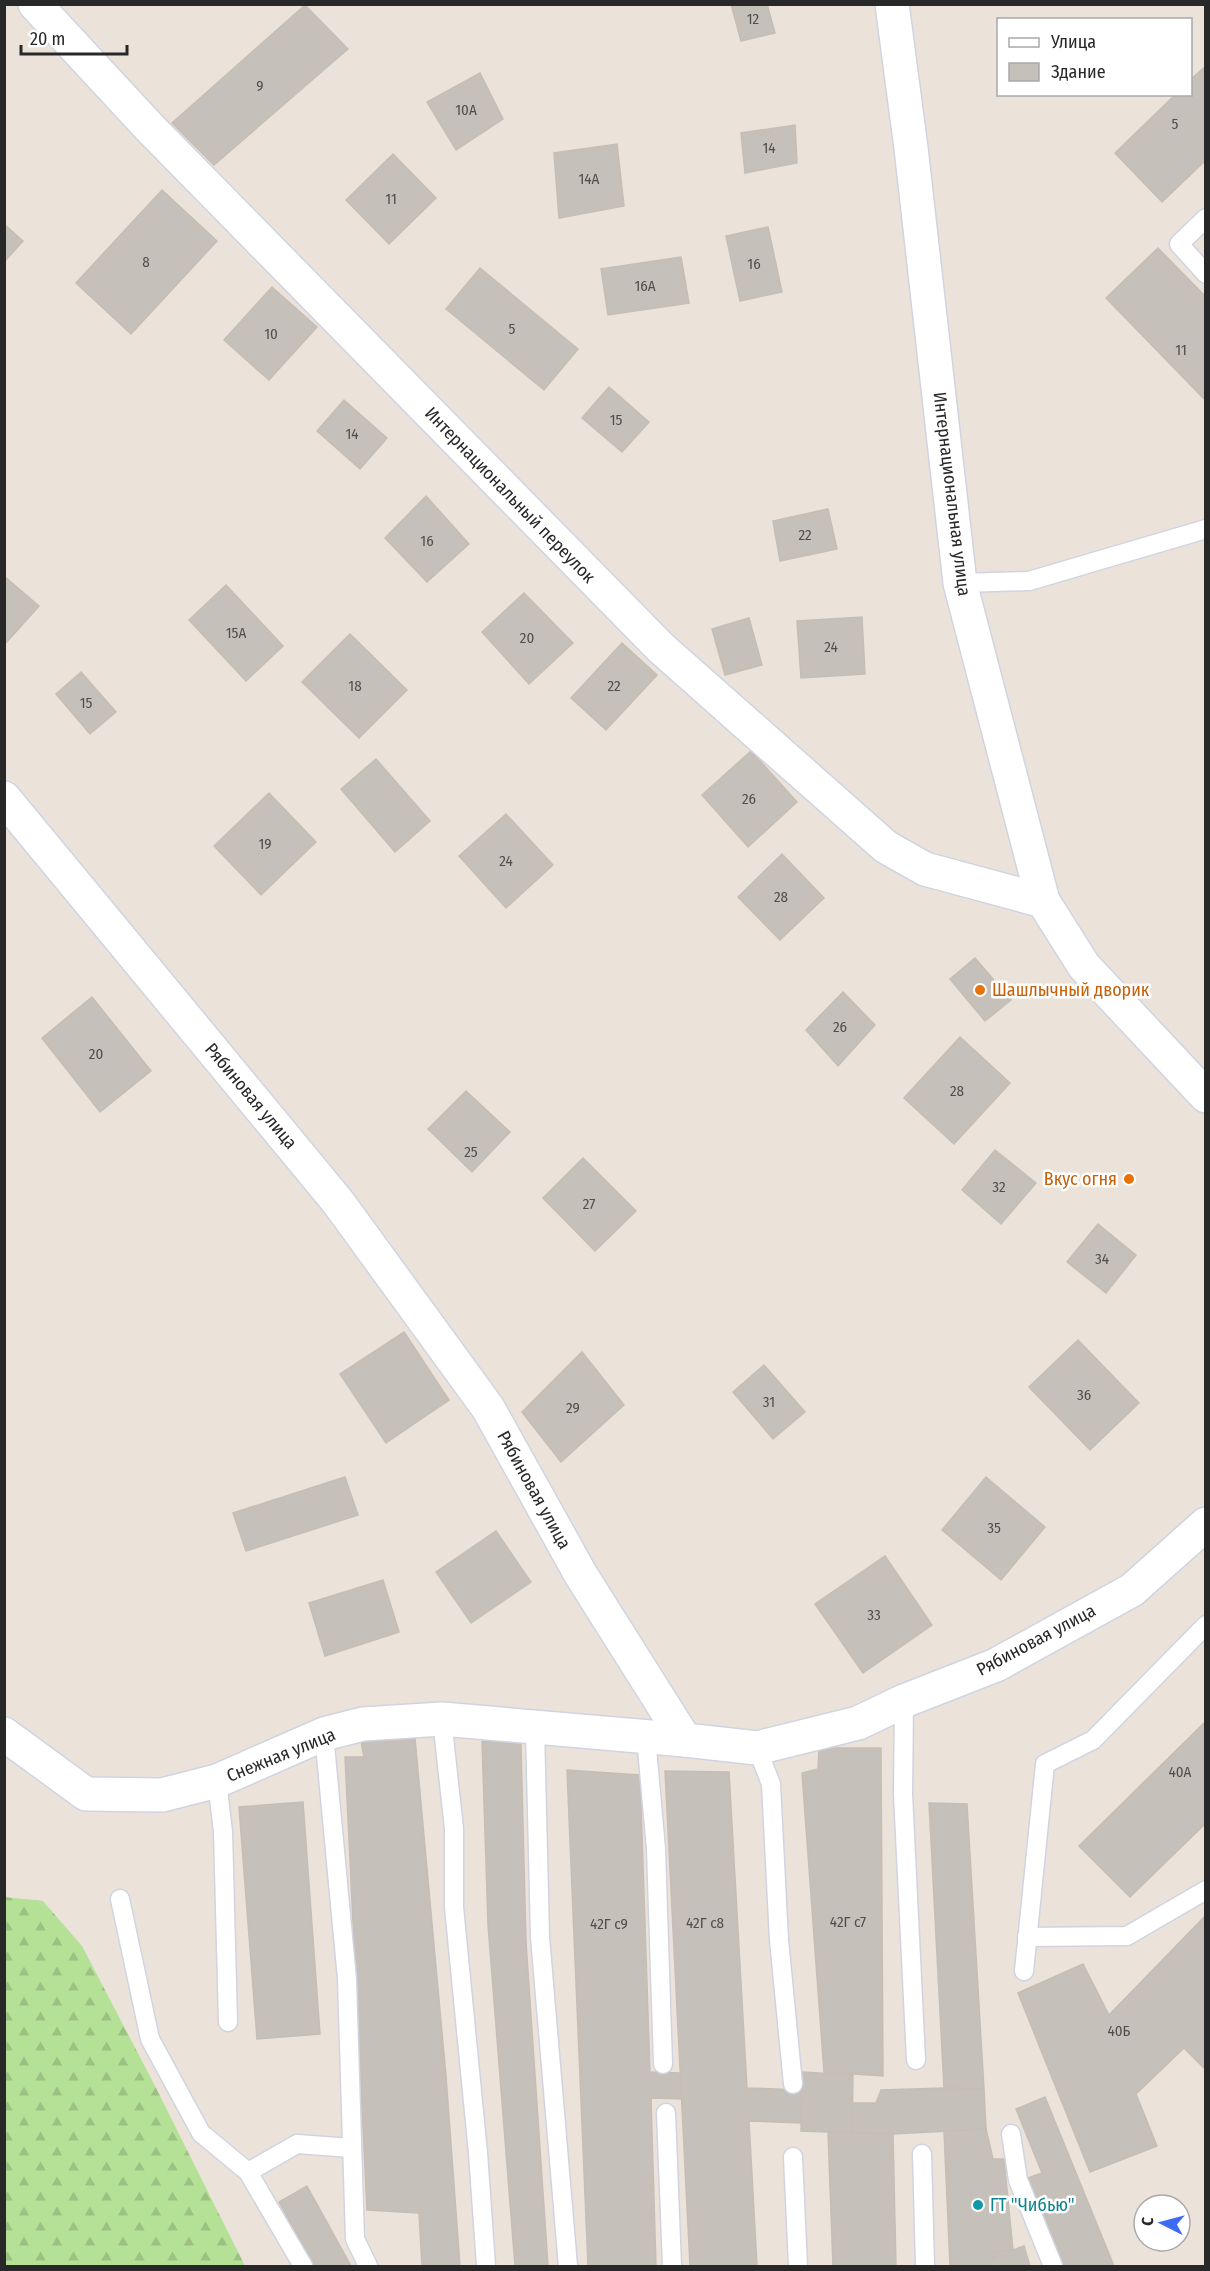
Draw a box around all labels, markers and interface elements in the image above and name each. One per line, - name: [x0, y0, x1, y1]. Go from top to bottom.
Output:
- house number: 12: [747, 10, 760, 28]
- scale bar: [21, 18, 128, 56]
- legend: [997, 18, 1192, 96]
- text: 20 m: [30, 28, 65, 50]
- text: Улица: [1050, 31, 1096, 53]
- text: Здание: [1051, 61, 1106, 83]
- house number: 9: [256, 77, 264, 95]
- house number: 10А: [455, 101, 477, 119]
- house number: 5: [1172, 115, 1179, 133]
- house number: 14: [762, 139, 776, 157]
- house number: 14А: [578, 170, 600, 188]
- house number: 11: [385, 190, 397, 208]
- house number: 8: [142, 253, 150, 271]
- house number: 16: [747, 255, 761, 273]
- house number: 16А: [634, 277, 656, 295]
- house number: 5: [509, 320, 516, 338]
- house number: 10: [264, 325, 278, 343]
- house number: 11: [1175, 341, 1187, 359]
- street label: Интернациональная улица: [929, 391, 975, 598]
- street label: Интернациональный переулок: [420, 402, 600, 588]
- house number: 15: [610, 411, 622, 429]
- house number: 14: [345, 425, 359, 443]
- house number: 22: [798, 526, 812, 544]
- house number: 16: [420, 532, 434, 550]
- house number: 15А: [226, 624, 246, 642]
- house number: 20: [520, 629, 534, 647]
- house number: 24: [824, 638, 838, 656]
- house number: 18: [348, 677, 362, 695]
- house number: 22: [607, 677, 621, 695]
- house number: 15: [80, 694, 92, 712]
- house number: 26: [742, 790, 756, 808]
- house number: 19: [258, 835, 272, 853]
- house number: 24: [499, 852, 513, 870]
- house number: 28: [774, 888, 788, 906]
- place label: Шашлычный дворик: [992, 979, 1150, 1001]
- marker: Шашлычный дворик: [973, 983, 987, 997]
- house number: 26: [833, 1018, 847, 1036]
- street label: Рябиновая улица: [200, 1038, 302, 1154]
- house number: 20: [89, 1045, 103, 1063]
- house number: 28: [950, 1082, 964, 1100]
- house number: 25: [464, 1143, 478, 1161]
- place label: Вкус огня: [1044, 1168, 1117, 1190]
- marker: Вкус огня: [1122, 1172, 1136, 1186]
- house number: 32: [992, 1178, 1006, 1196]
- house number: 27: [583, 1195, 595, 1213]
- house number: 34: [1095, 1250, 1109, 1268]
- house number: 36: [1077, 1386, 1091, 1404]
- house number: 31: [763, 1393, 775, 1411]
- house number: 29: [566, 1399, 580, 1417]
- street label: Рябиновая улица: [492, 1427, 576, 1553]
- house number: 35: [987, 1519, 1001, 1537]
- street label: Рябиновая улица: [973, 1599, 1099, 1681]
- house number: 33: [867, 1606, 881, 1624]
- street label: Снежная улица: [223, 1723, 339, 1787]
- house number: 40А: [1169, 1763, 1192, 1781]
- house number: 42Г с7: [830, 1913, 866, 1931]
- house number: 42Г с8: [686, 1914, 724, 1932]
- house number: 42Г с9: [590, 1915, 628, 1933]
- house number: 40Б: [1108, 2022, 1131, 2040]
- north arrow: [1132, 2193, 1192, 2253]
- place label: ГТ "Чибью": [990, 2194, 1075, 2216]
- marker: ГТ "Чибью": [971, 2198, 985, 2212]
- text: С: [1138, 2216, 1158, 2227]

